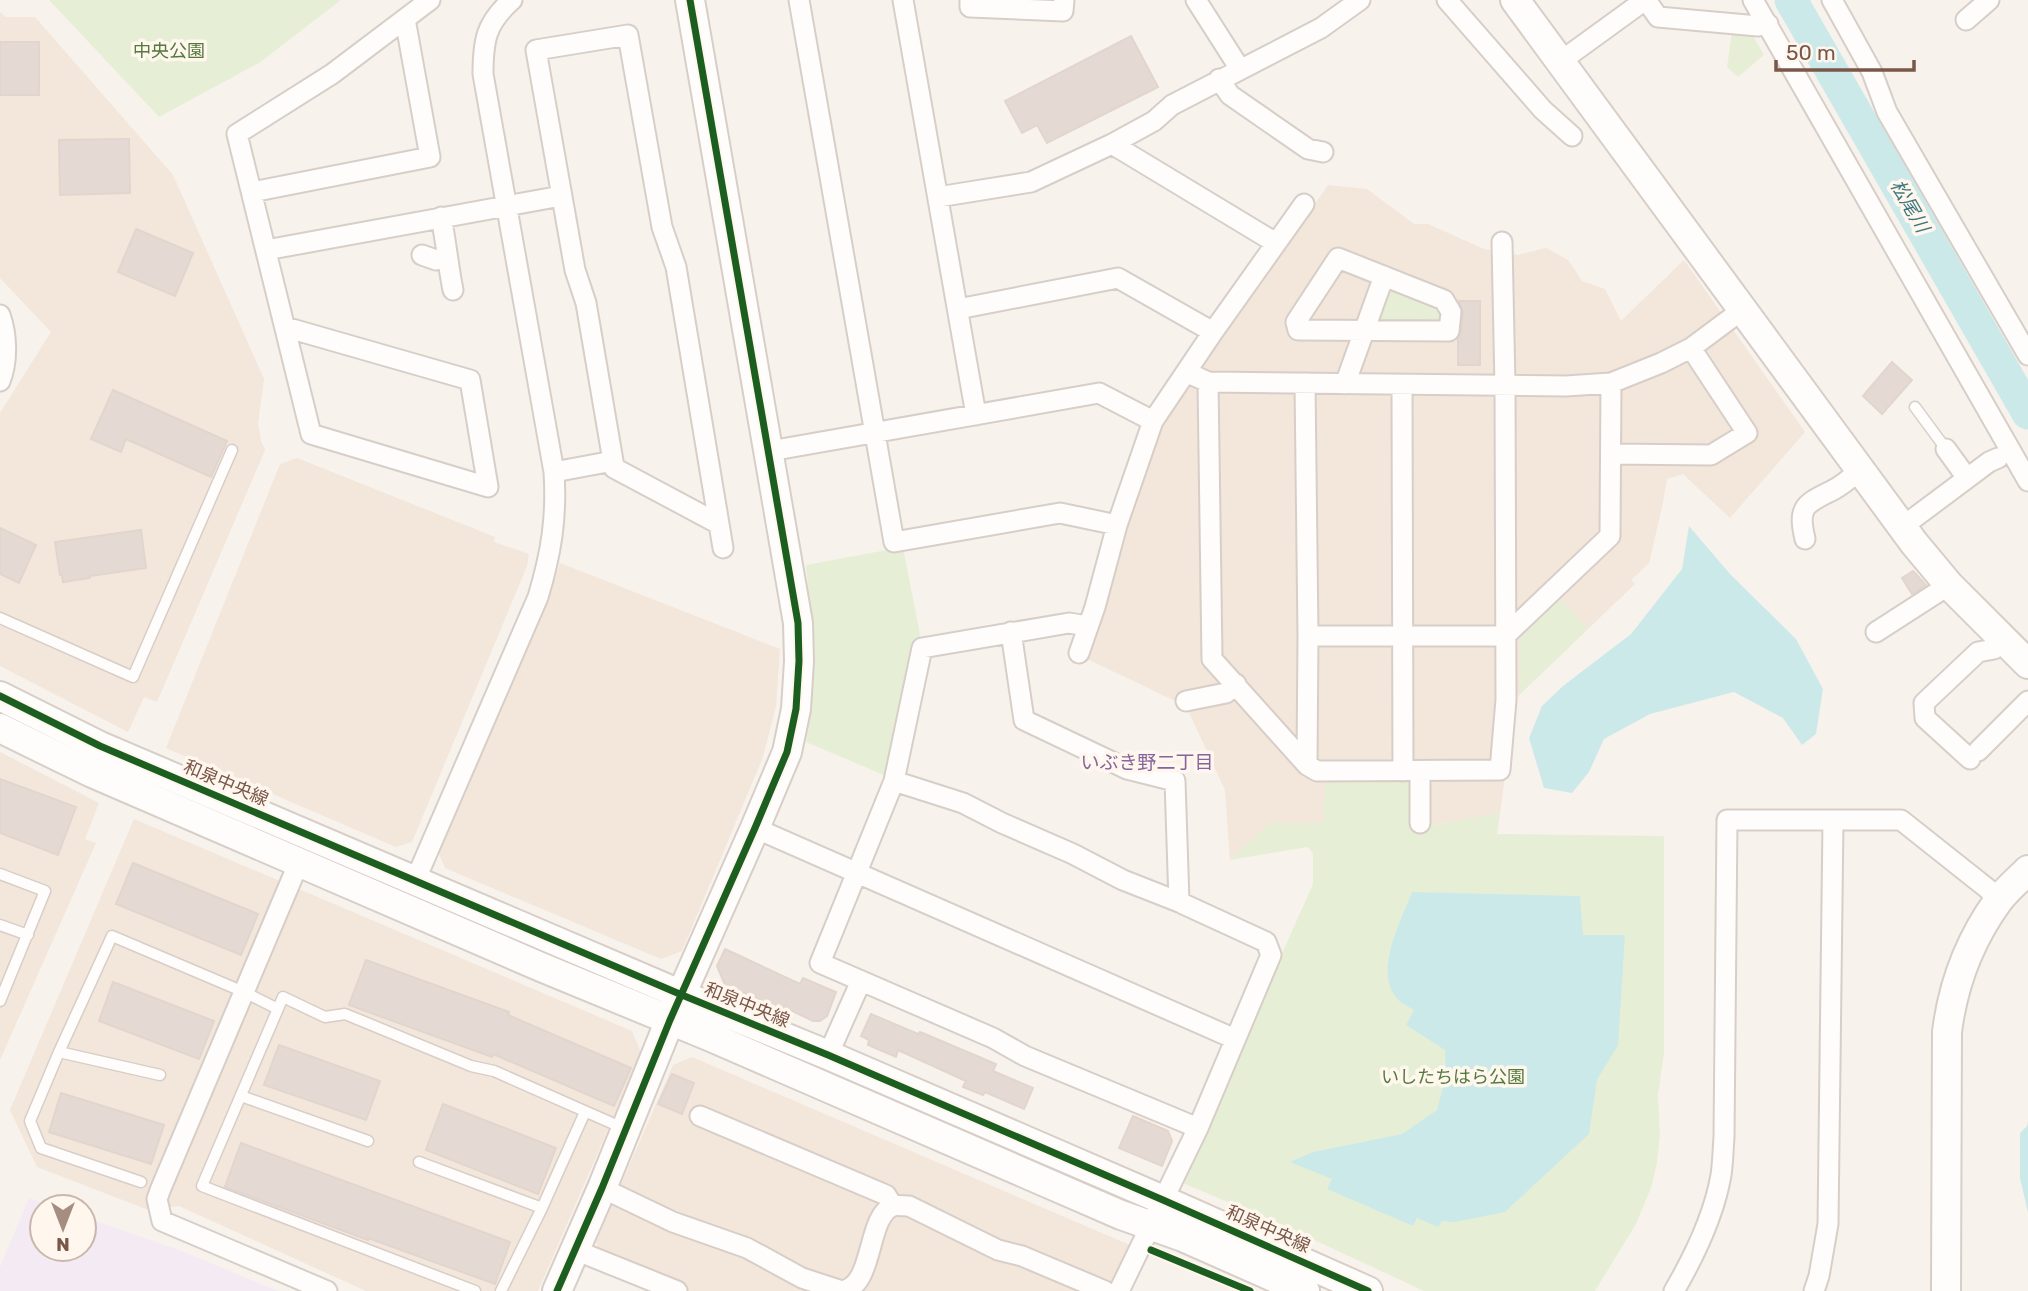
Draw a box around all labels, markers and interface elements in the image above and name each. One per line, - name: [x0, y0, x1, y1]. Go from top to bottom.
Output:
- scale bar: [1776, 28, 1914, 72]
- park label: 中央公園: [133, 40, 205, 62]
- text: 50 m: [1786, 40, 1836, 65]
- water label: 松尾川: [1886, 176, 1935, 238]
- district label: いぶき野二丁目: [1080, 751, 1214, 774]
- street label: 和泉中央線: [180, 755, 272, 811]
- street label: 和泉中央線: [701, 978, 793, 1032]
- park label: いしたちはら公園: [1381, 1066, 1525, 1088]
- north arrow: [28, 1193, 98, 1263]
- street label: 和泉中央線: [1222, 1201, 1314, 1257]
- text: N: [56, 1233, 70, 1256]

